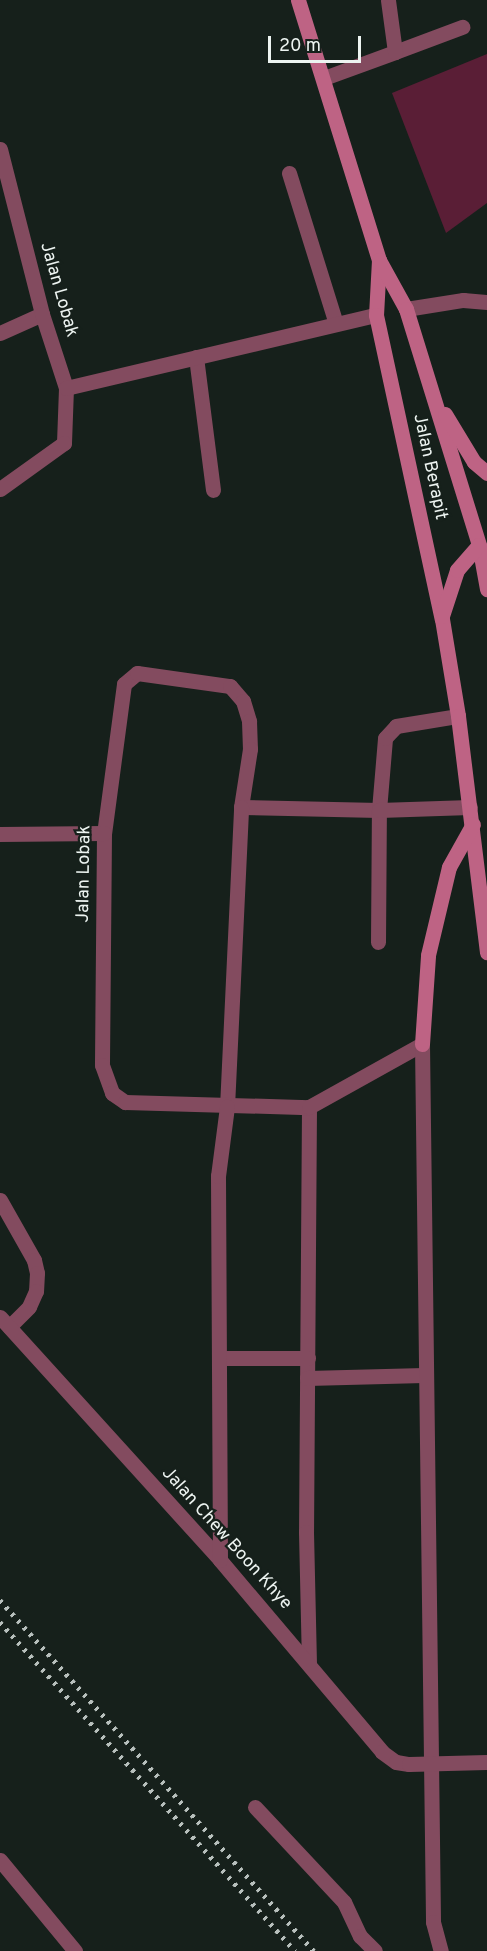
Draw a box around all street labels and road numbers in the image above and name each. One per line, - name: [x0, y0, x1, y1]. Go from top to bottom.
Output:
- street label: Jalan Lobak: [34, 240, 82, 340]
- street label: Jalan Berapit: [407, 412, 451, 522]
- street label: Jalan Lobak: [73, 825, 97, 923]
- street label: Jalan Chew Boon Khye: [156, 1463, 296, 1615]

